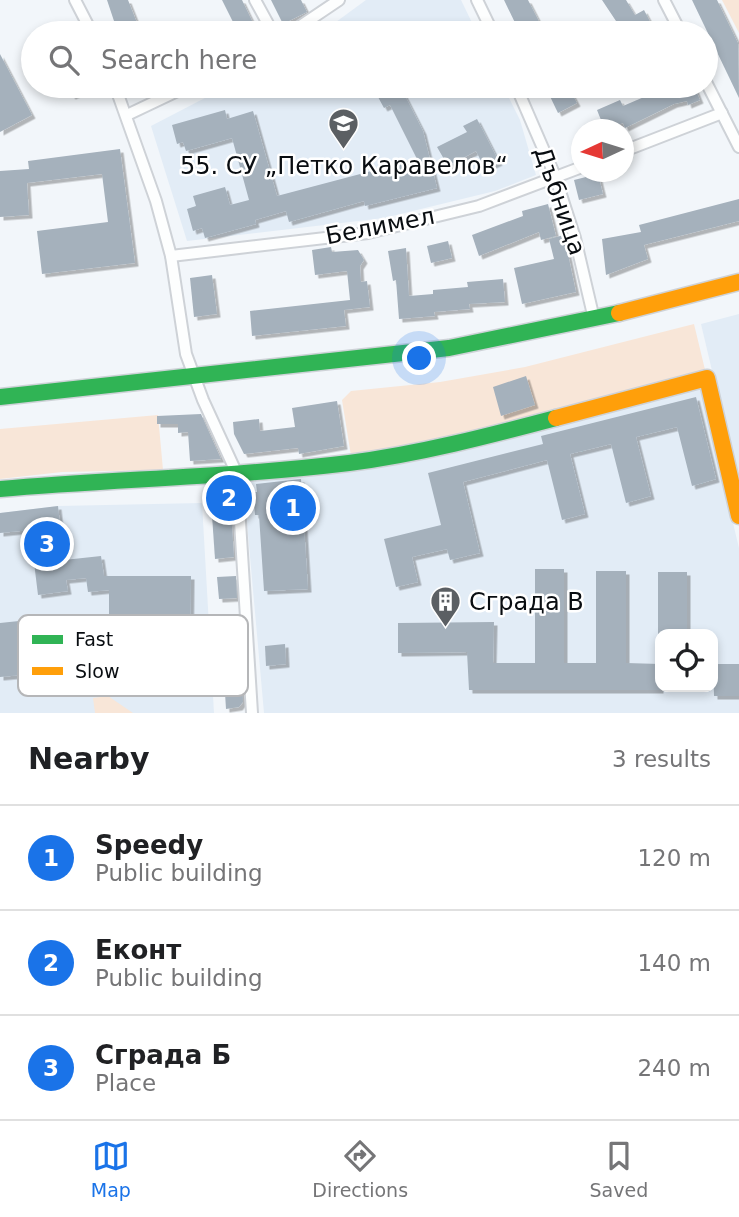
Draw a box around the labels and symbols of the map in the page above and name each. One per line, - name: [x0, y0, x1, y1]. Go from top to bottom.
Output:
- school or university icon: 55. СУ „Петко Каравелов“: [327, 107, 361, 151]
- north arrow: [571, 119, 634, 182]
- street label: Дъбница: [528, 143, 592, 259]
- place label: 55. СУ „Петко Каравелов“: [180, 152, 508, 180]
- street label: Белимел: [323, 202, 437, 250]
- your location: [402, 341, 436, 375]
- pin: 2: [206, 472, 252, 524]
- pin: 1: [270, 482, 316, 534]
- pin: 3: [24, 518, 70, 570]
- building icon: Сграда В: [429, 585, 463, 629]
- place label: Сграда В: [469, 588, 584, 616]
- legend: [18, 615, 248, 696]
- text: Fast: [75, 628, 113, 650]
- text: Slow: [75, 660, 120, 682]

